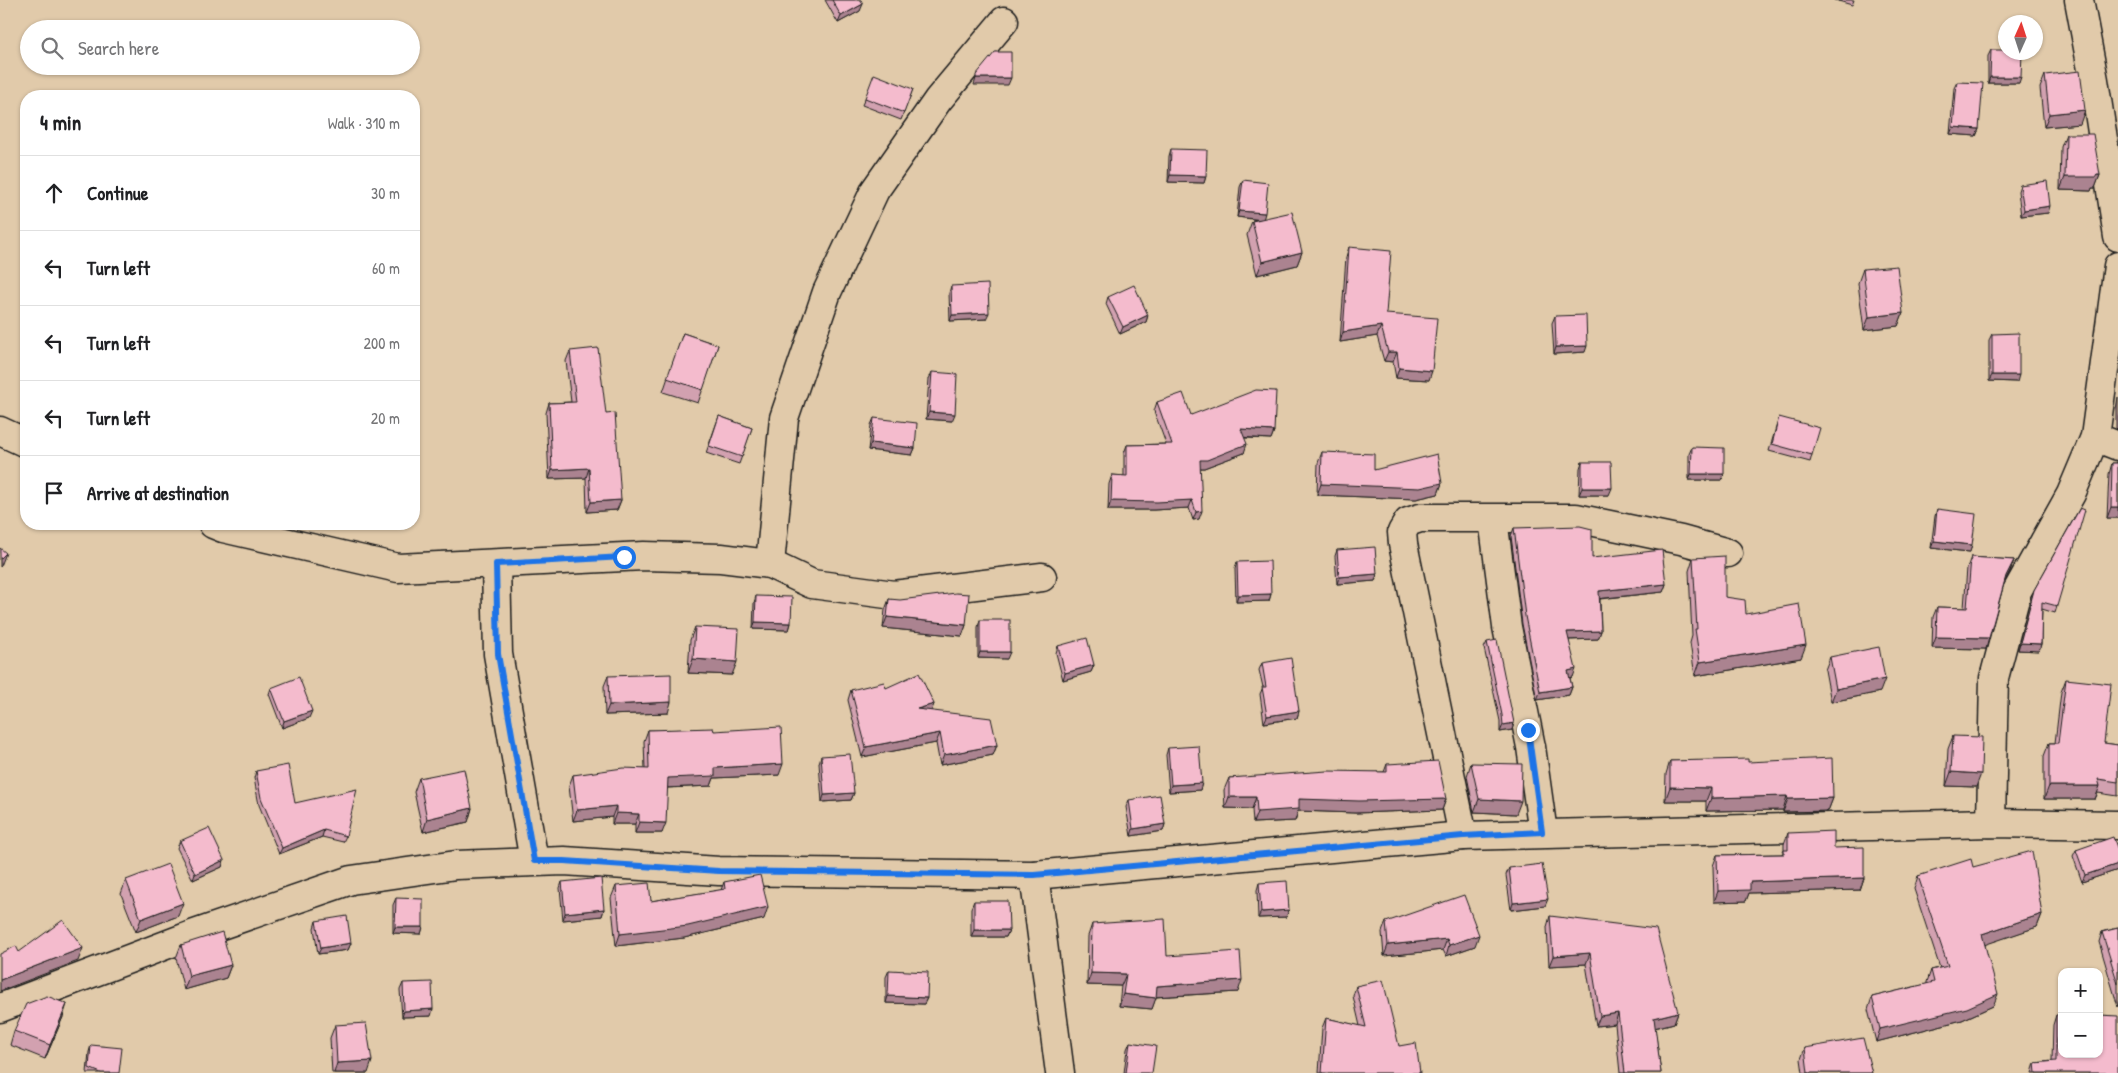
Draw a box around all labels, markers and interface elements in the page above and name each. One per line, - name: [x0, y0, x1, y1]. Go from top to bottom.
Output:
- north arrow: [1998, 15, 2043, 60]
- search box: [20, 20, 420, 75]
- icon: search: [38, 34, 66, 62]
- text: Search here: [78, 35, 159, 61]
- text: 4 min: [40, 108, 81, 137]
- text: Walk · 310 m: [328, 112, 400, 134]
- icon: ahead: [40, 179, 68, 207]
- text: Continue: [87, 180, 148, 206]
- text: 30 m: [371, 182, 400, 204]
- icon: left: [40, 254, 68, 282]
- text: Turn left: [87, 255, 150, 281]
- text: 60 m: [372, 257, 400, 279]
- icon: left: [40, 329, 68, 357]
- text: Turn left: [87, 330, 150, 356]
- text: 200 m: [364, 332, 400, 354]
- icon: left: [40, 404, 68, 432]
- text: Turn left: [87, 405, 150, 431]
- text: 20 m: [371, 407, 400, 429]
- icon: arrive: [40, 479, 68, 507]
- text: Arrive at destination: [87, 480, 229, 506]
- route start: [613, 546, 636, 569]
- route end: [1517, 719, 1540, 742]
- map controls: [2058, 968, 2103, 1058]
- button: +: [2058, 968, 2103, 1013]
- button: −: [2058, 1013, 2103, 1058]

